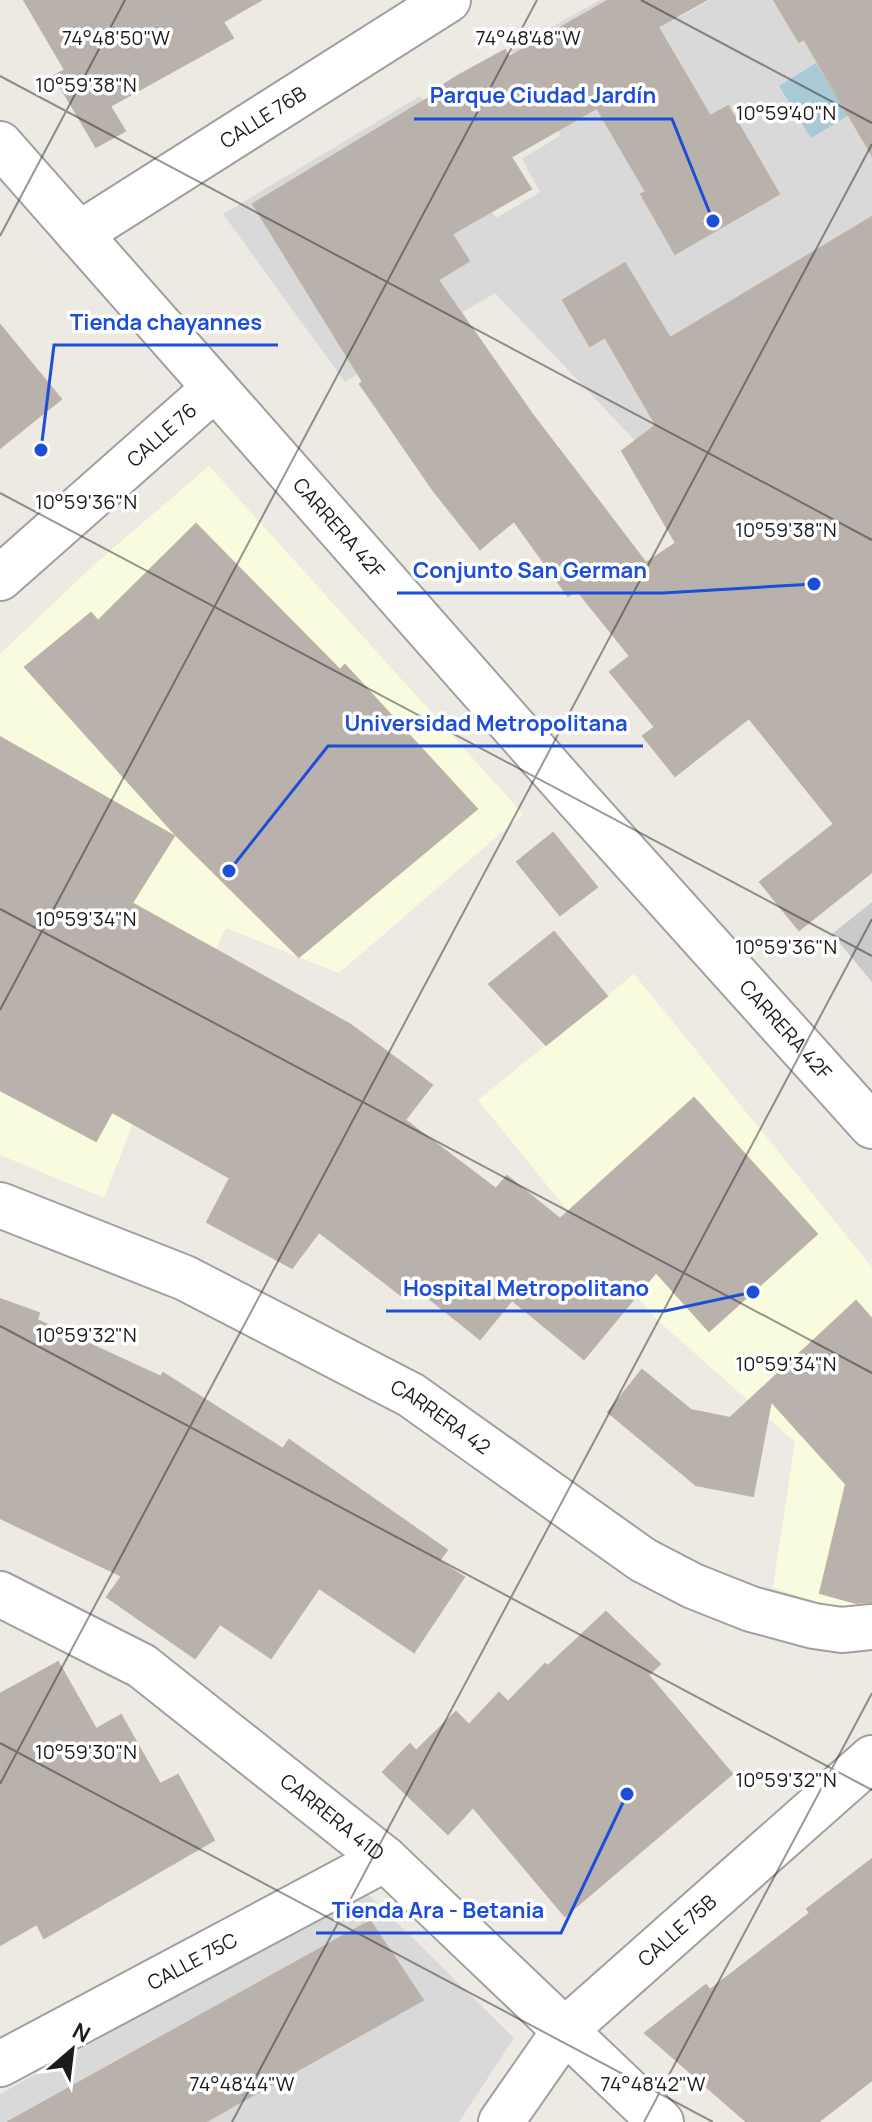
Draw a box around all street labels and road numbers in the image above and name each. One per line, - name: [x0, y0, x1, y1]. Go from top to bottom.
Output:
- street label: CALLE 76B: [215, 79, 311, 154]
- street label: CALLE 76: [121, 396, 202, 473]
- street label: CARRERA 42F: [287, 472, 391, 584]
- street label: CARRERA 42F: [734, 974, 838, 1085]
- street label: CARRERA 42: [386, 1373, 496, 1460]
- street label: CARRERA 41D: [275, 1767, 390, 1866]
- street label: CALLE 75B: [632, 1888, 722, 1972]
- street label: CALLE 75C: [142, 1926, 242, 1996]

